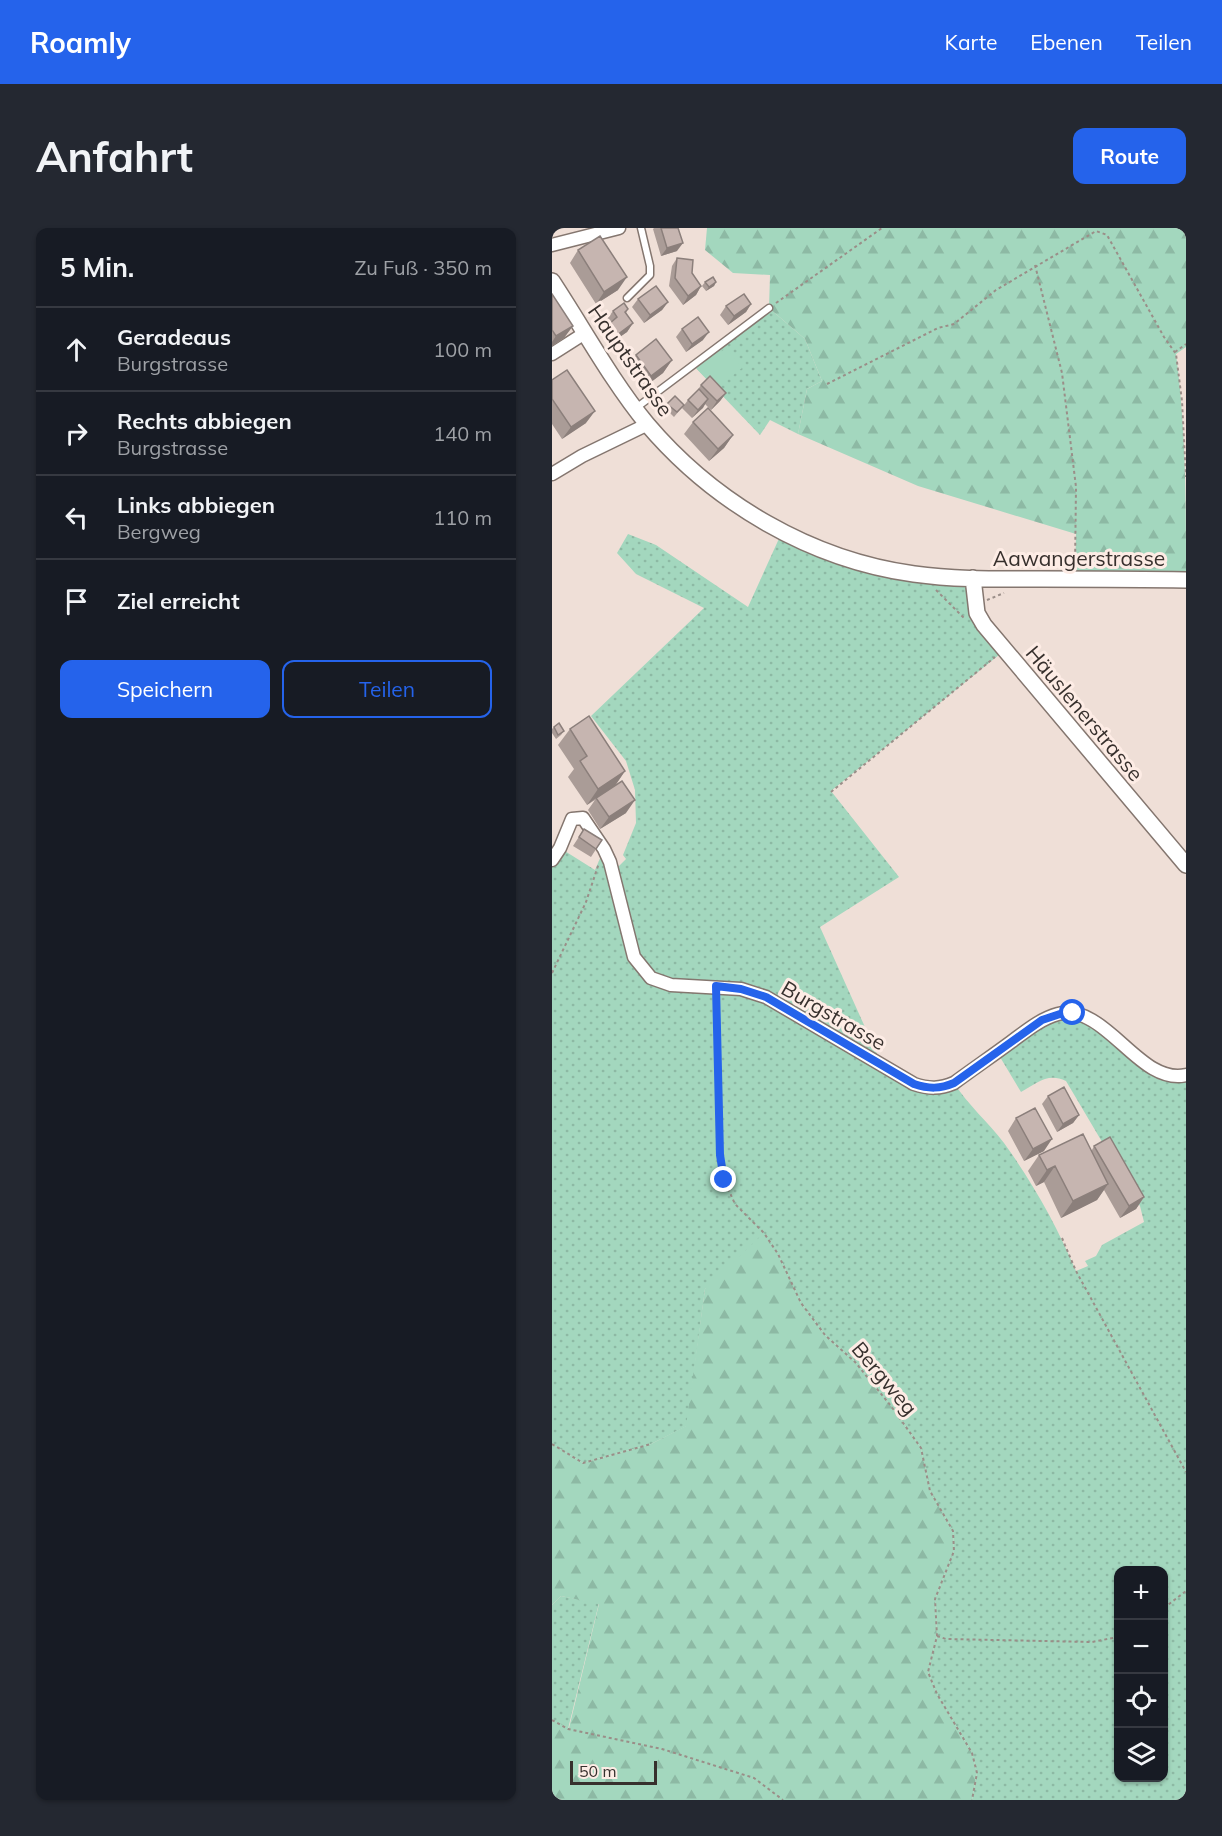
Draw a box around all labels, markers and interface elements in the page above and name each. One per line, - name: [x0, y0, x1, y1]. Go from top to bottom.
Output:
- text: Roamly: [30, 25, 131, 60]
- text: Karte: [945, 29, 997, 55]
- text: Ebenen: [1030, 29, 1103, 55]
- text: Teilen: [1136, 29, 1192, 55]
- button: Route: [1073, 128, 1186, 184]
- text: Anfahrt: [36, 130, 193, 183]
- text: 5 Min.: [60, 251, 134, 284]
- text: Zu Fuß · 350 m: [354, 255, 492, 280]
- street label: Hauptstrasse: [583, 299, 679, 421]
- text: Geradeaus: [117, 323, 231, 351]
- icon: ahead: [60, 333, 93, 366]
- text: 100 m: [433, 337, 492, 362]
- text: Burgstrasse: [117, 351, 228, 376]
- text: Rechts abbiegen: [117, 407, 292, 435]
- icon: right: [60, 417, 93, 450]
- text: 140 m: [433, 421, 492, 446]
- text: Burgstrasse: [117, 435, 228, 460]
- text: Links abbiegen: [117, 491, 275, 519]
- icon: left: [60, 501, 93, 534]
- text: 110 m: [433, 505, 492, 530]
- text: Bergweg: [117, 519, 201, 544]
- street label: Aawangerstrasse: [993, 545, 1165, 571]
- icon: arrive: [60, 585, 93, 618]
- text: Ziel erreicht: [117, 587, 240, 615]
- street label: Häuslenerstrasse: [1021, 640, 1149, 786]
- button: Speichern: [60, 660, 270, 718]
- button: Teilen: [282, 660, 492, 718]
- street label: Burgstrasse: [777, 975, 891, 1055]
- route start: [1059, 999, 1085, 1025]
- route end: [710, 1166, 736, 1192]
- street label: Bergweg: [847, 1336, 923, 1420]
- map controls: [1114, 1566, 1168, 1782]
- button: +: [1114, 1566, 1168, 1620]
- button: −: [1114, 1620, 1168, 1674]
- button: locate: [1114, 1674, 1168, 1728]
- button: layers: [1114, 1728, 1168, 1782]
- scale bar: [570, 1758, 657, 1786]
- text: 50 m: [579, 1761, 616, 1781]

